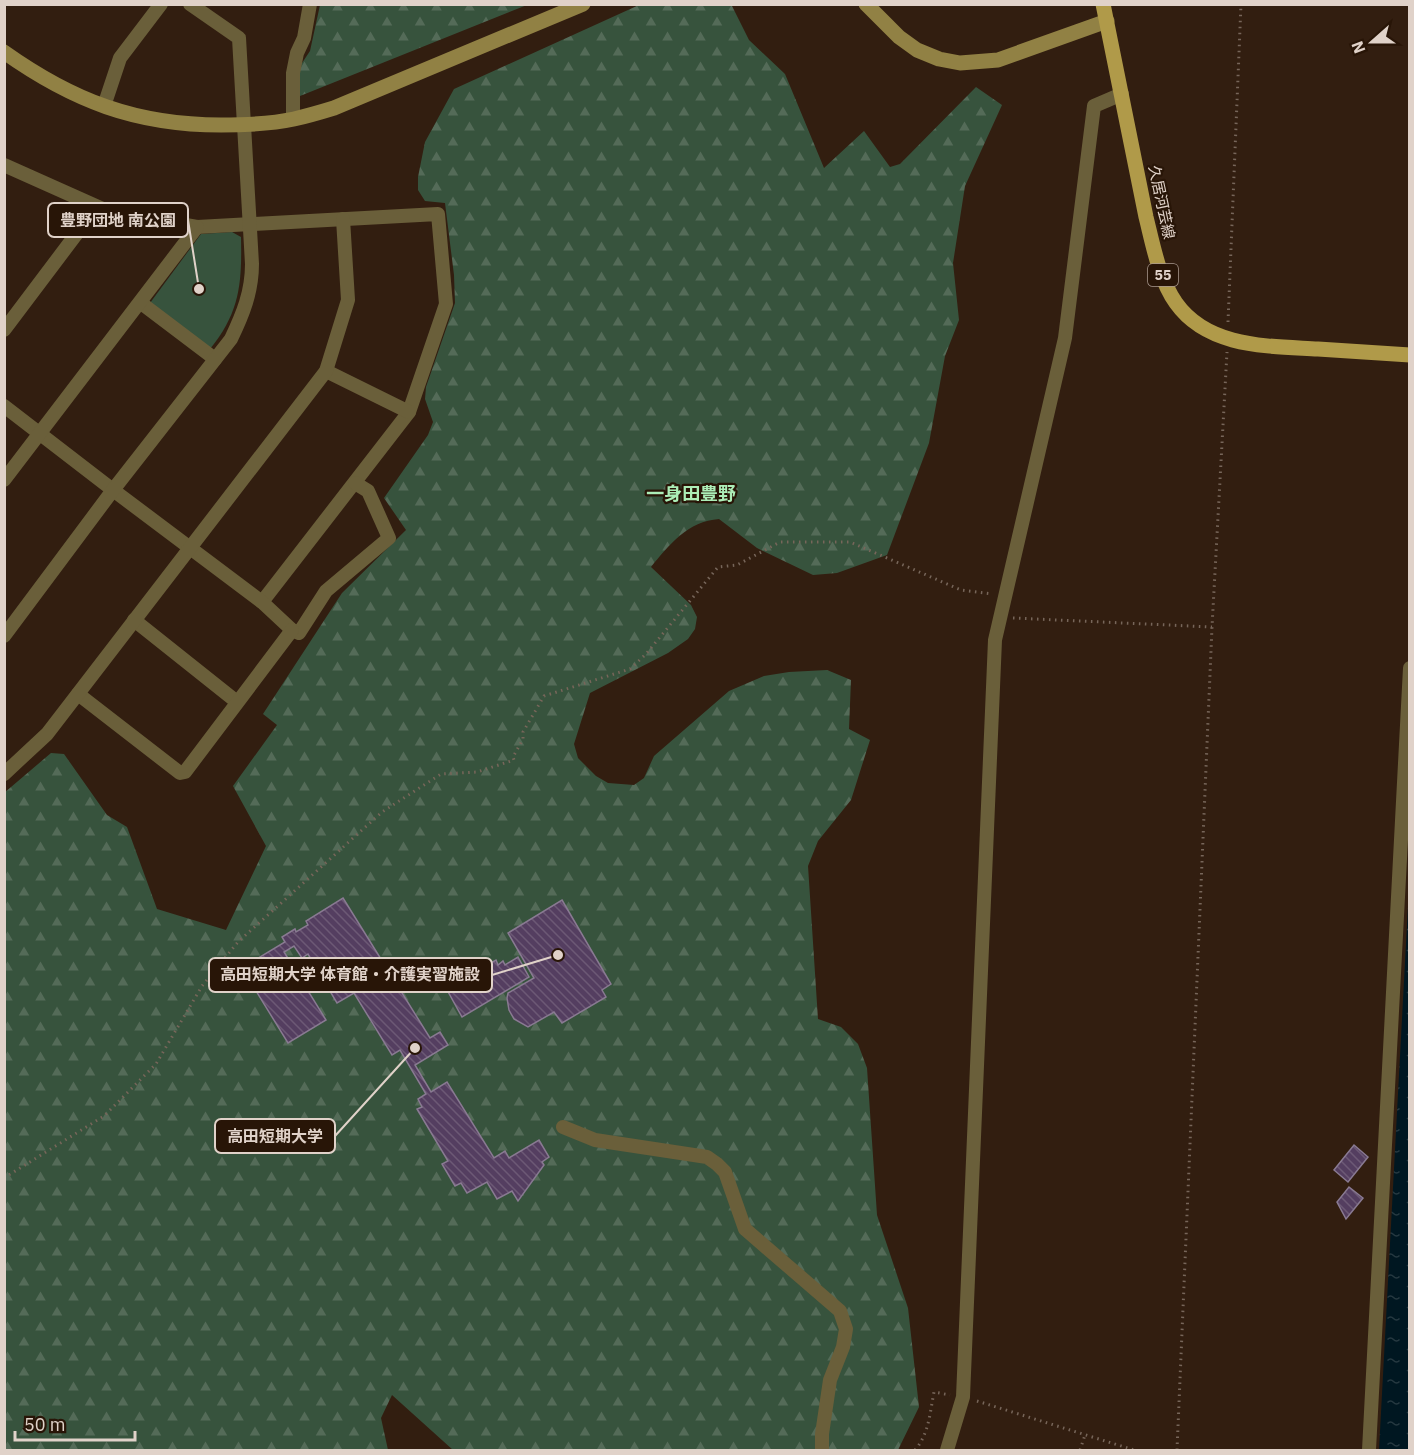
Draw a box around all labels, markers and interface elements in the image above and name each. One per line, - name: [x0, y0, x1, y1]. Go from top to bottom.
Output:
- north arrow: [1342, 12, 1402, 72]
- text: N: [1347, 38, 1369, 56]
- street label: 久居河芸線: [1145, 163, 1179, 241]
- callout: 豊野団地 南公園: [48, 203, 188, 237]
- text: 豊野団地 南公園: [60, 210, 176, 230]
- road number: 55: [1148, 264, 1178, 286]
- district label: 一身田豊野: [646, 482, 736, 505]
- callout: 高田短期大学 体育館・介護実習施設: [209, 958, 492, 992]
- text: 高田短期大学 体育館・介護実習施設: [220, 964, 480, 984]
- callout: 高田短期大学: [215, 1119, 335, 1153]
- text: 高田短期大学: [227, 1126, 323, 1146]
- scale bar: [15, 1404, 135, 1442]
- text: 50 m: [24, 1413, 66, 1436]

